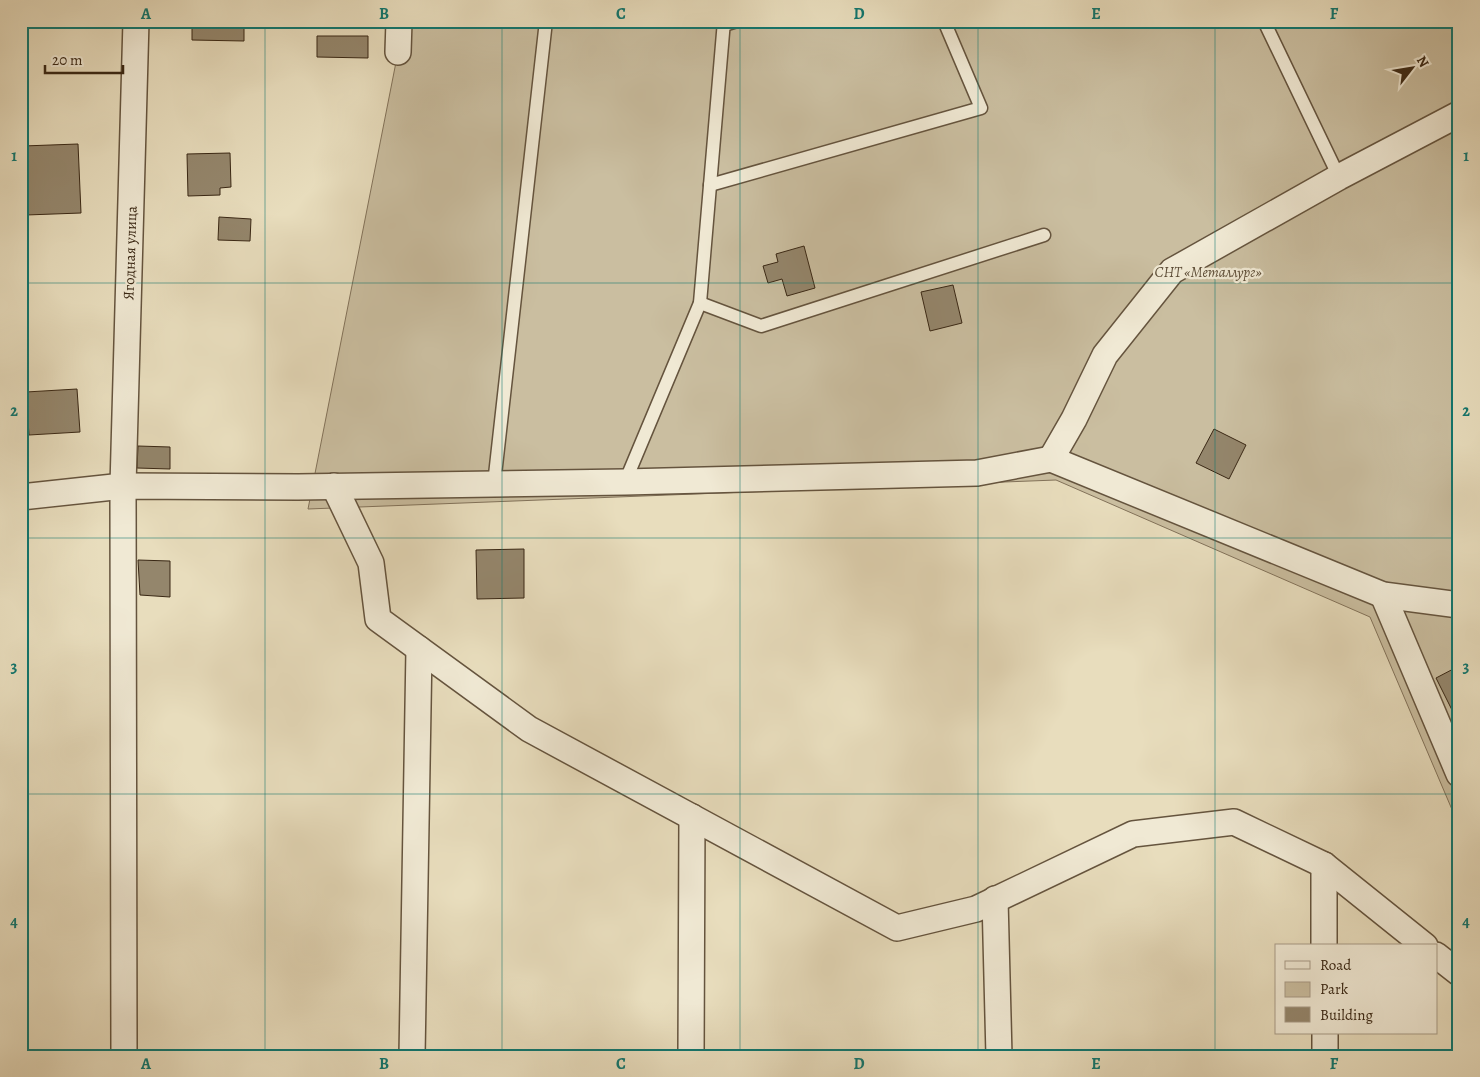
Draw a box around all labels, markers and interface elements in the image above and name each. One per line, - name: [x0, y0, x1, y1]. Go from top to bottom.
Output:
- text: A: [140, 3, 152, 25]
- text: B: [379, 3, 389, 25]
- text: C: [616, 3, 626, 25]
- text: D: [853, 3, 865, 25]
- text: E: [1091, 3, 1101, 25]
- text: F: [1330, 3, 1339, 25]
- scale bar: [45, 42, 122, 74]
- north arrow: [1388, 42, 1438, 92]
- text: 20 m: [52, 50, 83, 70]
- text: N: [1412, 52, 1433, 71]
- text: 1: [11, 145, 17, 167]
- text: 1: [1463, 145, 1469, 167]
- street label: Ягодная улица: [118, 205, 142, 301]
- park label: СНТ «Металлург»: [1154, 262, 1262, 282]
- text: 2: [10, 400, 18, 422]
- text: 2: [1462, 400, 1470, 422]
- text: 3: [11, 656, 18, 678]
- text: 3: [1463, 656, 1470, 678]
- text: 4: [10, 911, 18, 933]
- text: 4: [1462, 911, 1470, 933]
- legend: [1275, 944, 1438, 1034]
- text: Road: [1320, 955, 1352, 975]
- text: Park: [1320, 979, 1349, 999]
- text: Building: [1320, 1005, 1373, 1025]
- text: A: [140, 1053, 152, 1075]
- text: B: [379, 1053, 389, 1075]
- text: C: [616, 1053, 626, 1075]
- text: D: [853, 1053, 865, 1075]
- text: E: [1091, 1053, 1101, 1075]
- text: F: [1330, 1053, 1339, 1075]

